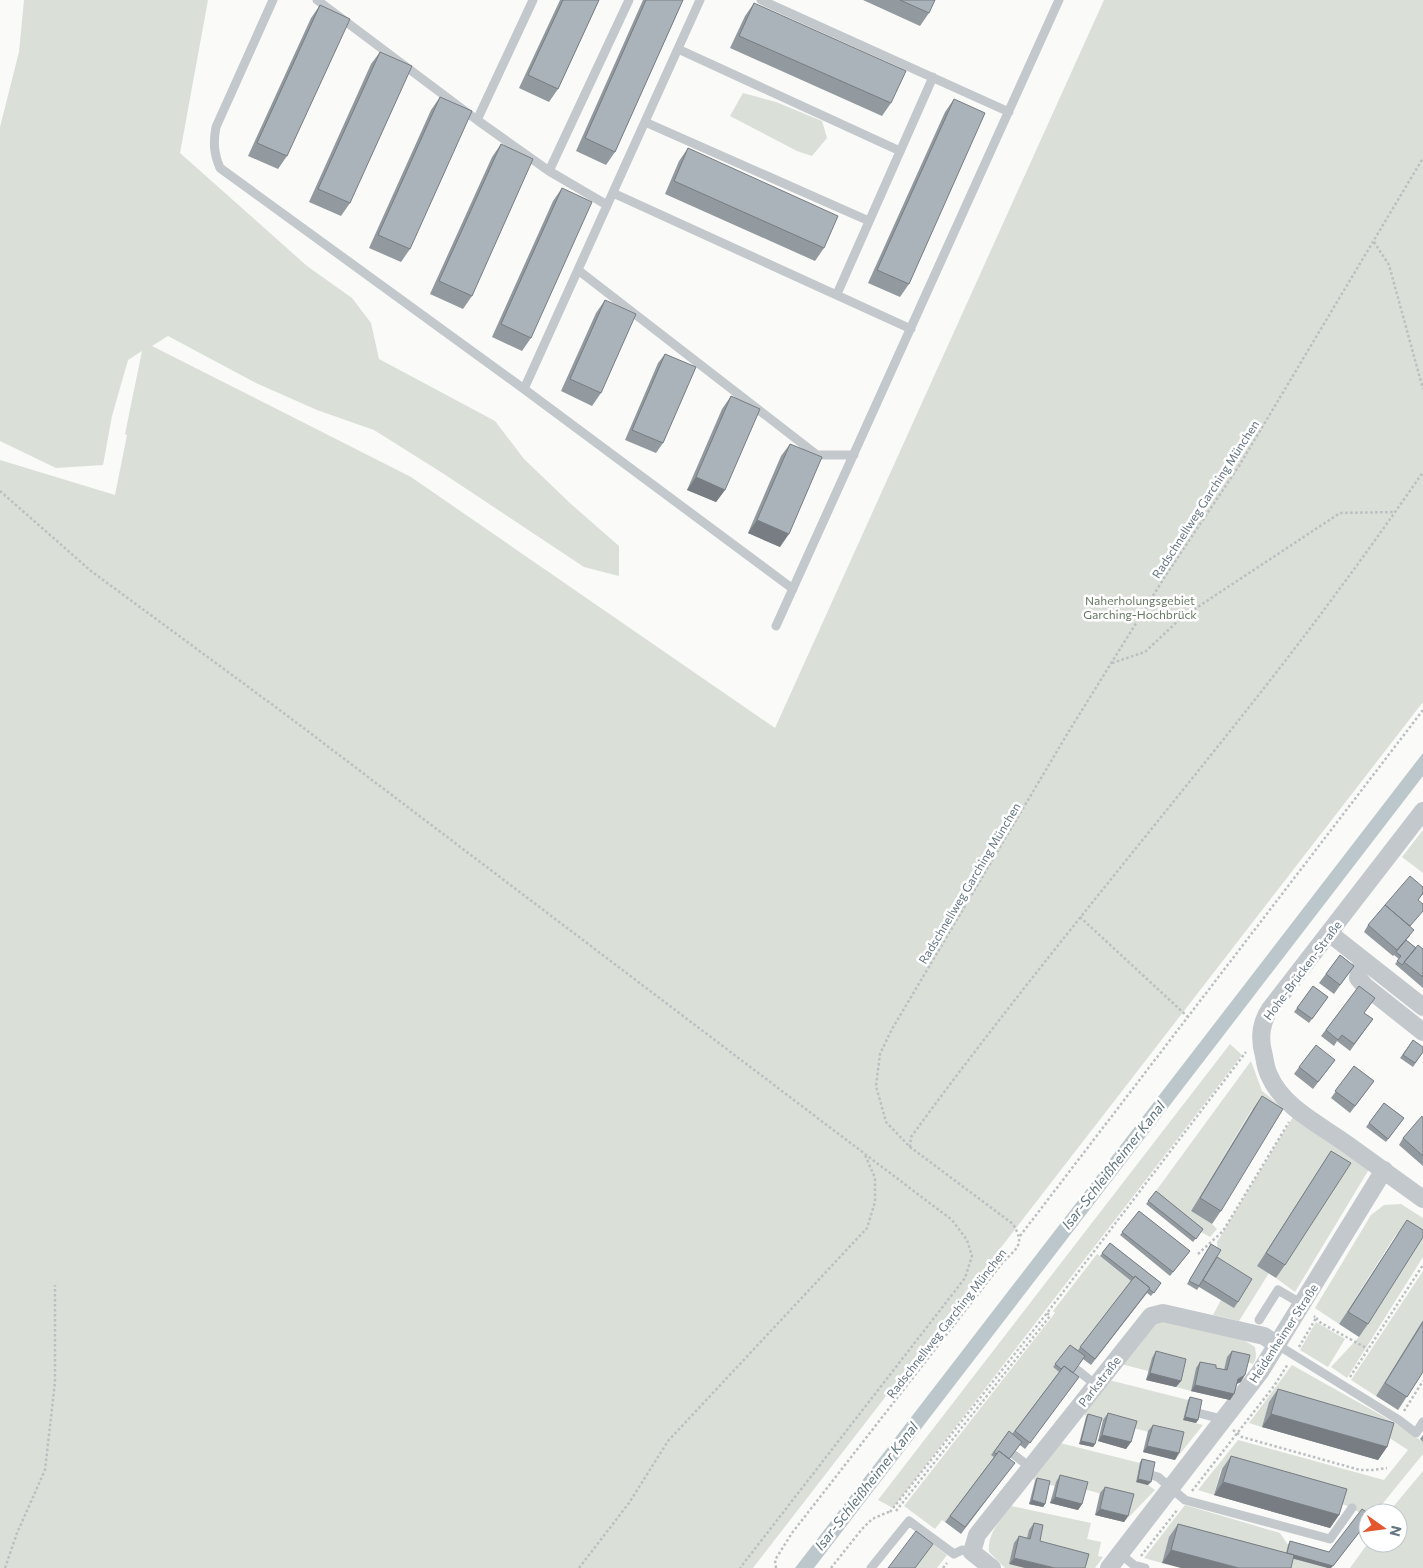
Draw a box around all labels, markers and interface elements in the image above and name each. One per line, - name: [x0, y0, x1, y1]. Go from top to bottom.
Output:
- street label: Radschnellweg Garching München: [1149, 417, 1261, 581]
- park label: Naherholungsgebiet Garching-Hochbrück: [1083, 593, 1197, 621]
- street label: Radschnellweg Garching München: [915, 800, 1023, 966]
- street label: Hohe-Brücken-Straße: [1260, 918, 1344, 1022]
- water label: Isar-Schleißheimer Kanal: [1058, 1097, 1169, 1232]
- street label: Radschnellweg Garching München: [883, 1246, 1009, 1400]
- street label: Heidenheimer Straße: [1246, 1281, 1320, 1385]
- street label: Parkstraße: [1075, 1353, 1123, 1409]
- water label: Isar-Schleißheimer Kanal: [811, 1418, 922, 1553]
- north arrow: [1358, 1503, 1408, 1553]
- text: N: [1387, 1524, 1406, 1538]

